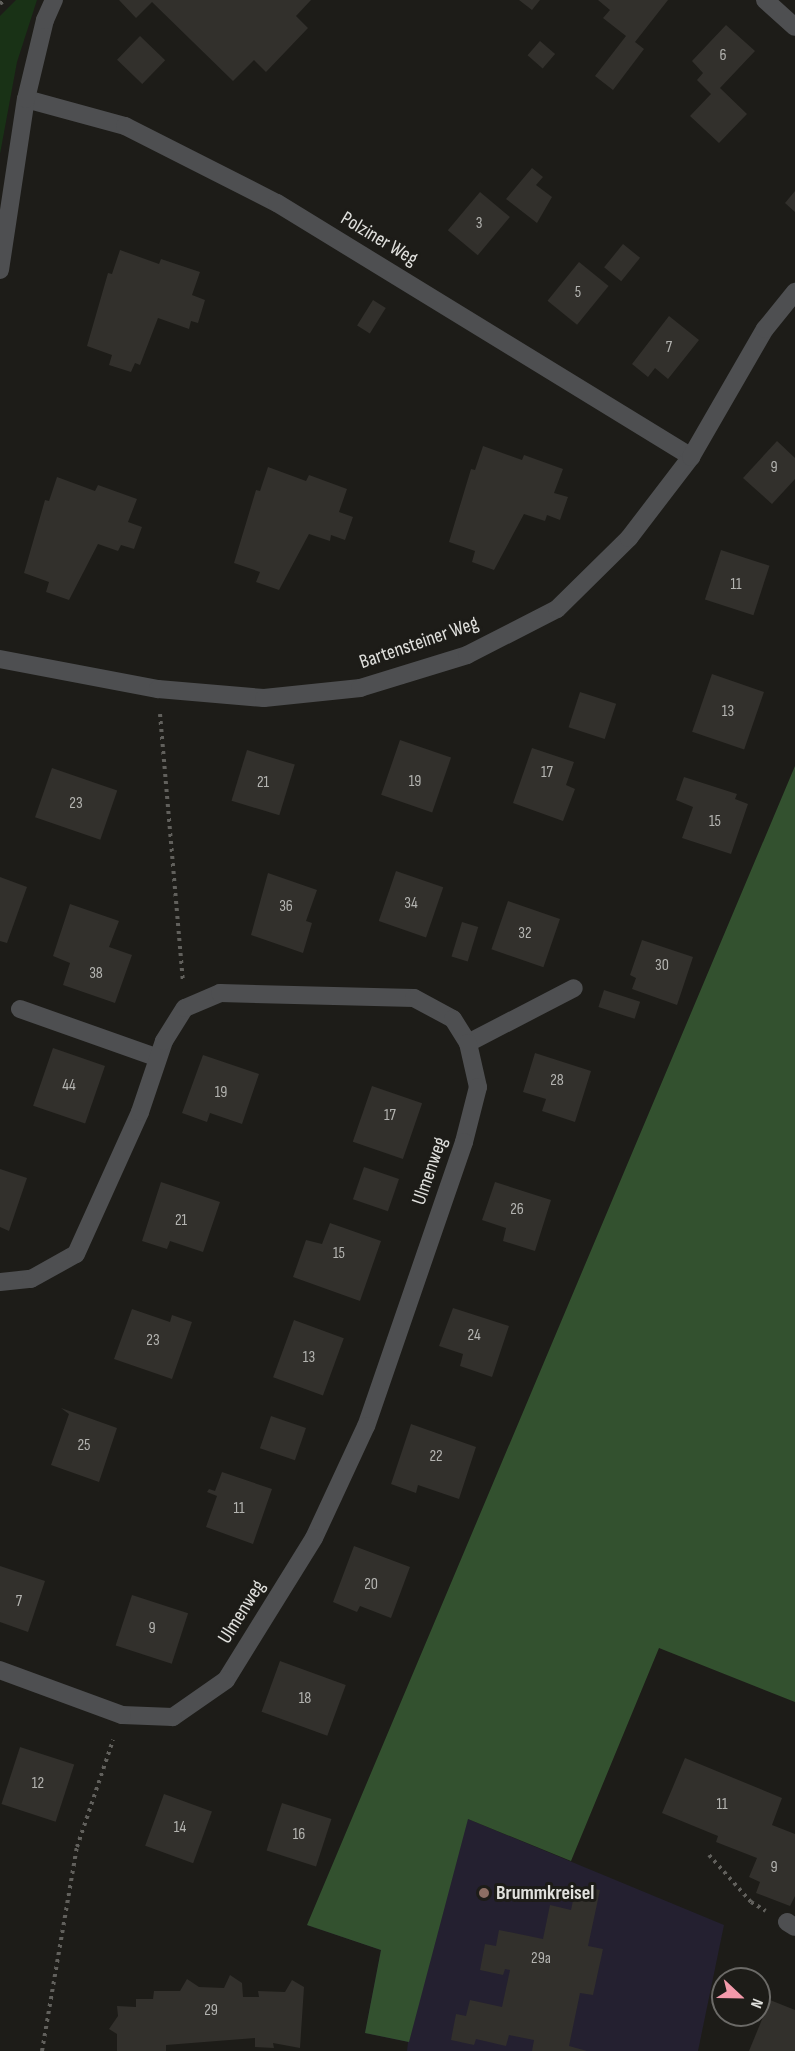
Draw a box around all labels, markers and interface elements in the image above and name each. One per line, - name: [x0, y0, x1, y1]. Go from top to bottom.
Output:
- house number: 6: [719, 46, 727, 66]
- street label: Polziner Weg: [336, 207, 422, 271]
- house number: 3: [476, 214, 482, 234]
- house number: 5: [575, 283, 581, 303]
- house number: 7: [666, 338, 672, 358]
- house number: 9: [770, 458, 778, 478]
- house number: 11: [730, 575, 742, 595]
- street label: Bartensteiner Weg: [356, 611, 482, 675]
- house number: 13: [722, 702, 734, 722]
- house number: 17: [541, 763, 553, 783]
- house number: 19: [409, 772, 421, 792]
- house number: 21: [257, 773, 269, 793]
- house number: 23: [69, 794, 83, 814]
- house number: 15: [709, 812, 721, 832]
- house number: 34: [404, 894, 418, 914]
- house number: 36: [279, 897, 293, 917]
- house number: 32: [518, 924, 532, 944]
- house number: 30: [655, 956, 669, 976]
- house number: 38: [89, 964, 103, 984]
- house number: 28: [550, 1071, 564, 1091]
- house number: 44: [62, 1076, 76, 1096]
- house number: 19: [215, 1083, 227, 1103]
- house number: 17: [384, 1106, 396, 1126]
- street label: Ulmenweg: [407, 1134, 453, 1208]
- house number: 26: [510, 1200, 524, 1220]
- house number: 21: [175, 1211, 187, 1231]
- house number: 15: [333, 1244, 345, 1264]
- house number: 24: [467, 1326, 481, 1346]
- house number: 23: [146, 1331, 160, 1351]
- house number: 13: [303, 1348, 315, 1368]
- house number: 25: [77, 1436, 91, 1456]
- house number: 22: [429, 1447, 443, 1467]
- house number: 11: [233, 1499, 245, 1519]
- house number: 20: [364, 1575, 378, 1595]
- street label: Ulmenweg: [213, 1576, 271, 1648]
- house number: 7: [16, 1592, 22, 1612]
- house number: 9: [148, 1619, 156, 1639]
- house number: 18: [299, 1689, 311, 1709]
- house number: 12: [32, 1774, 44, 1794]
- house number: 11: [716, 1795, 728, 1815]
- house number: 14: [174, 1818, 186, 1838]
- house number: 16: [293, 1825, 305, 1845]
- house number: 9: [770, 1858, 778, 1878]
- place label: Brummkreisel: [496, 1881, 594, 1905]
- marker: Brummkreisel: [477, 1886, 491, 1900]
- house number: 29a: [531, 1949, 551, 1969]
- north arrow: [711, 1967, 771, 2027]
- text: N: [746, 1996, 767, 2011]
- house number: 29: [204, 2001, 218, 2021]

